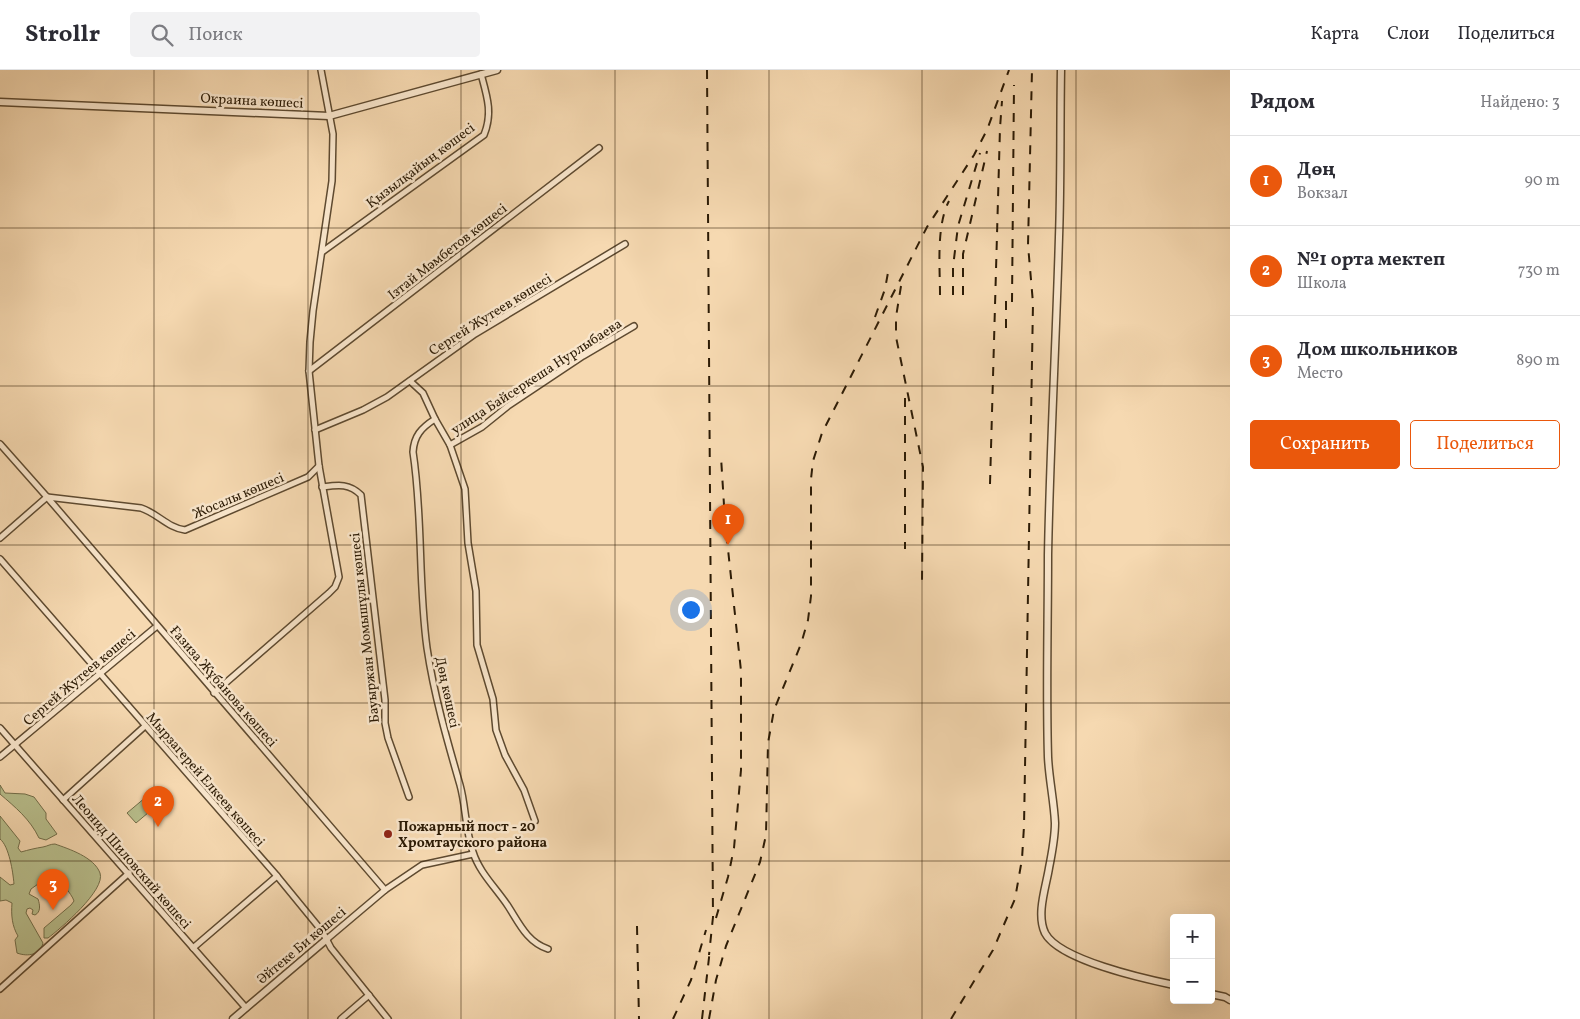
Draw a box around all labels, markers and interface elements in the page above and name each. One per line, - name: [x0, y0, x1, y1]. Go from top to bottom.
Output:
- search box: [130, 12, 480, 57]
- text: Strollr: [25, 18, 100, 52]
- icon: search: [148, 21, 176, 49]
- text: Поиск: [188, 22, 243, 48]
- text: Карта: [1311, 22, 1359, 47]
- text: Слои: [1387, 22, 1429, 47]
- text: Поделиться: [1457, 22, 1555, 47]
- text: Рядом: [1250, 88, 1315, 117]
- street label: Окраина көшесі: [200, 89, 304, 114]
- text: Найдено: 3: [1480, 92, 1560, 114]
- street label: Қызылқайың көшесі: [363, 119, 479, 213]
- text: Дөң: [1297, 157, 1335, 183]
- text: 1: [1263, 170, 1269, 192]
- text: 90 m: [1524, 170, 1560, 192]
- text: Вокзал: [1297, 183, 1348, 205]
- street label: Ізтай Мәмбетов көшесі: [384, 200, 512, 305]
- text: №1 орта мектеп: [1297, 247, 1445, 273]
- text: 2: [1262, 260, 1270, 282]
- text: 730 m: [1518, 260, 1560, 282]
- street label: Сергей Жутеев көшесі: [426, 270, 556, 361]
- text: Школа: [1297, 273, 1347, 295]
- street label: улица Байсеркеша Нурлыбаева: [448, 315, 626, 440]
- text: Дом школьников: [1297, 337, 1458, 363]
- text: 3: [1262, 350, 1270, 372]
- text: 890 m: [1516, 350, 1560, 372]
- text: Место: [1297, 363, 1343, 385]
- button: Сохранить: [1250, 420, 1400, 469]
- button: Поделиться: [1410, 420, 1560, 469]
- street label: Жосалы көшесі: [190, 469, 287, 524]
- pin: 1: [712, 504, 744, 545]
- street label: Бауыржан Момышұлы көшесі: [346, 532, 385, 724]
- your location: [678, 597, 704, 623]
- street label: Ғазиза Жұбанова көшесі: [165, 622, 281, 752]
- street label: Сергей Жутеев көшесі: [20, 625, 140, 731]
- street label: Дөң көшесі: [430, 655, 463, 730]
- street label: Мырзагерей Елкеев көшесі: [141, 709, 269, 851]
- pin: 2: [142, 786, 174, 827]
- street label: Леонид Шиловский көшесі: [67, 790, 195, 934]
- place label: Пожарный пост - 20 Хромтауского района: [398, 818, 548, 853]
- marker: Пожарный пост - 20 Хромтауского района: [382, 828, 394, 840]
- pin: 3: [37, 869, 69, 910]
- street label: Әйтеке Би көшесі: [253, 903, 351, 989]
- map controls: [1170, 914, 1215, 1004]
- button: +: [1170, 914, 1215, 959]
- button: −: [1170, 959, 1215, 1004]

